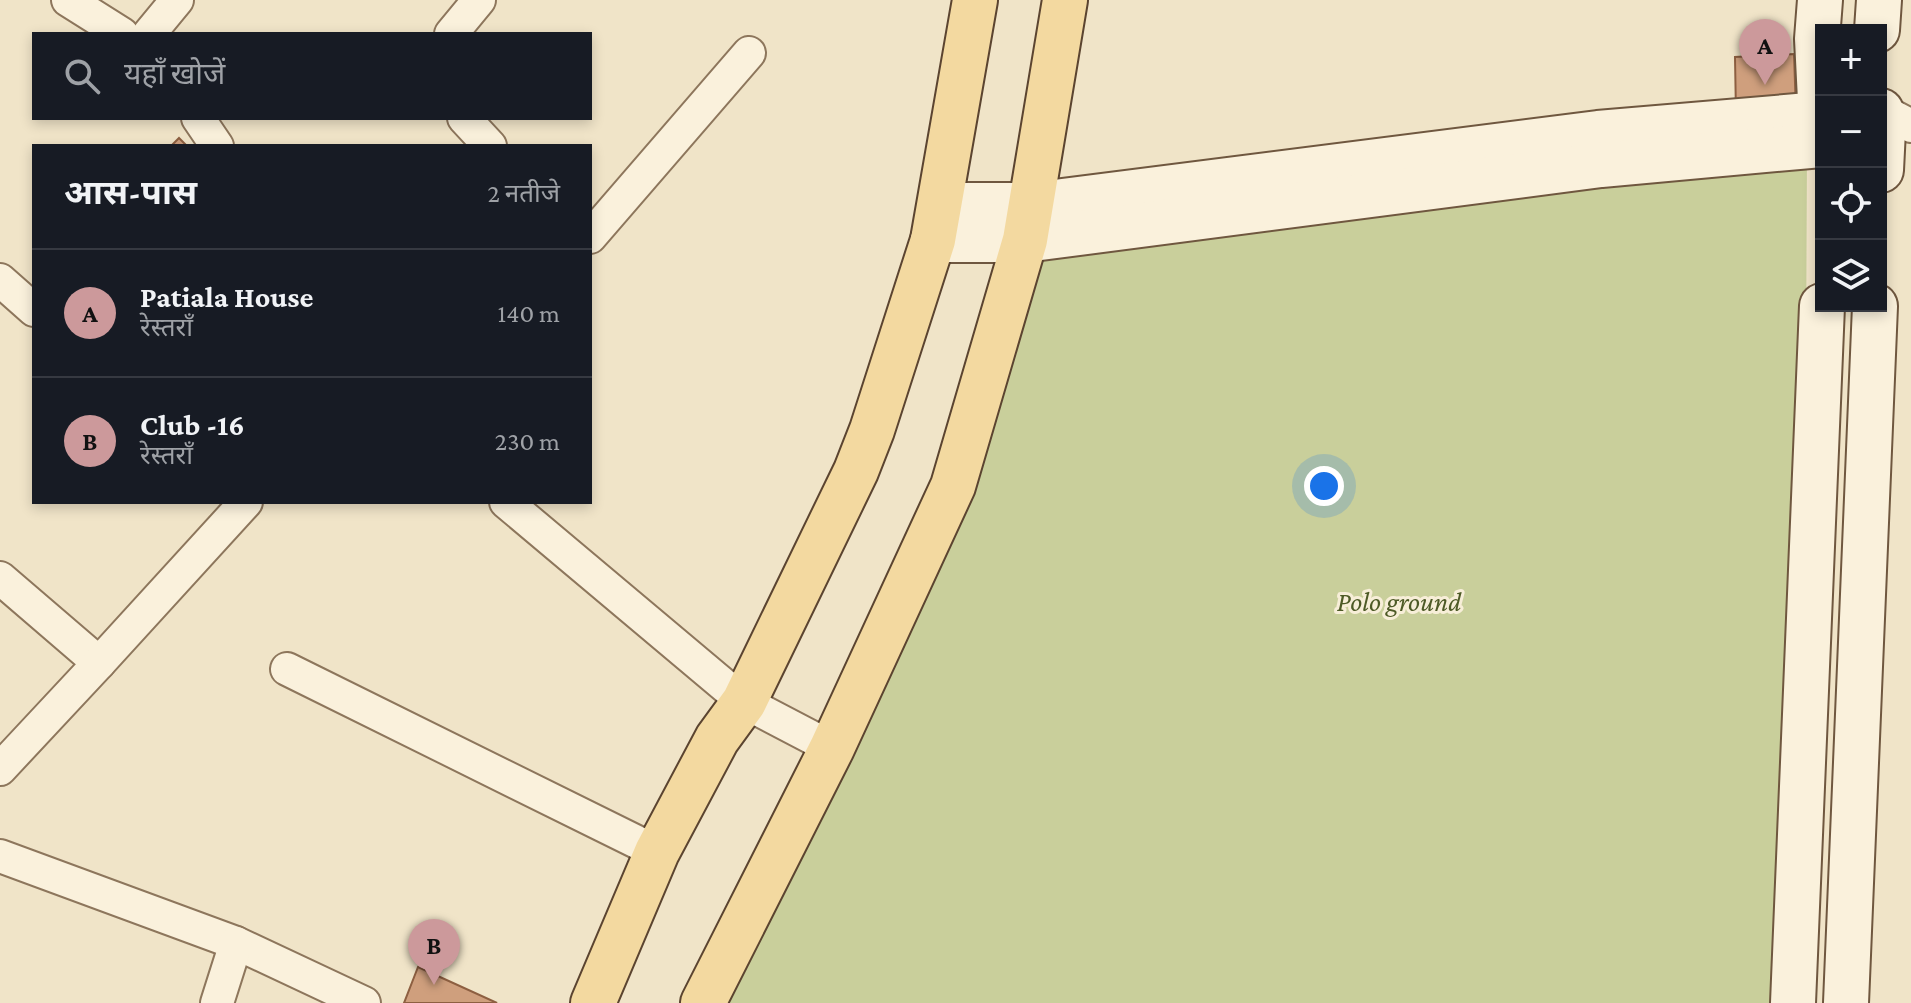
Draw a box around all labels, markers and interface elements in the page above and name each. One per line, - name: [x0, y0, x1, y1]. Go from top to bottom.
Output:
- pin: A: [1739, 19, 1791, 85]
- map controls: [1815, 24, 1887, 312]
- button: +: [1815, 24, 1887, 96]
- search box: [32, 32, 592, 120]
- icon: search: [60, 54, 104, 98]
- text: यहाँ खोजें: [124, 57, 225, 90]
- button: −: [1815, 96, 1887, 168]
- button: locate: [1815, 168, 1887, 240]
- text: आस-पास: [64, 174, 197, 211]
- text: 2 नतीजे: [487, 179, 560, 208]
- button: layers: [1815, 240, 1887, 312]
- text: Patiala House: [140, 280, 313, 313]
- text: A: [82, 299, 98, 328]
- text: 140 m: [498, 299, 560, 328]
- text: रेस्तराँ: [140, 313, 193, 342]
- text: Club -16: [140, 408, 245, 441]
- text: B: [82, 427, 98, 456]
- text: 230 m: [495, 427, 560, 456]
- text: रेस्तराँ: [140, 441, 193, 470]
- your location: [1304, 466, 1344, 506]
- park label: Polo ground: [1337, 586, 1462, 617]
- pin: B: [408, 919, 460, 985]

